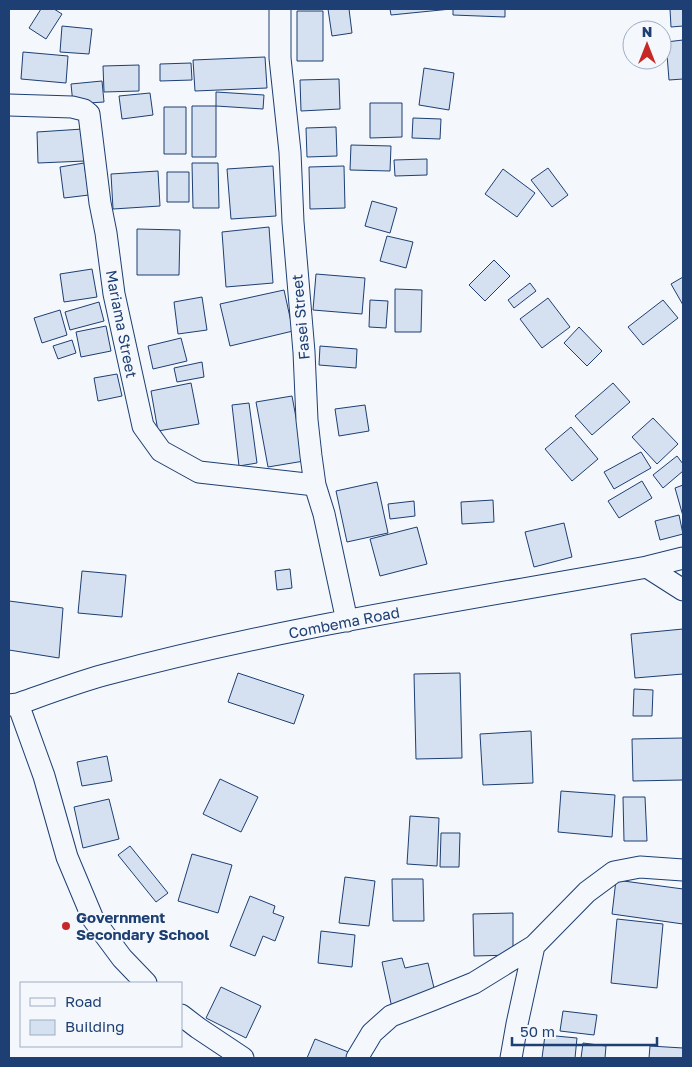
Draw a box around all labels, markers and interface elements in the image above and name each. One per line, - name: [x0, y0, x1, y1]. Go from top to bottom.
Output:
- north arrow: [622, 20, 672, 70]
- text: N: [642, 23, 652, 40]
- street label: Mariama Street: [103, 268, 141, 380]
- street label: Fasei Street: [287, 273, 313, 361]
- street label: Combema Road: [287, 602, 401, 642]
- place label: Government Secondary School: [76, 908, 209, 943]
- marker: Government Secondary School: [60, 920, 72, 932]
- legend: [20, 982, 182, 1047]
- text: Road: [65, 992, 102, 1010]
- scale bar: [512, 1014, 657, 1046]
- text: Building: [65, 1017, 125, 1035]
- text: 50 m: [520, 1022, 555, 1040]

